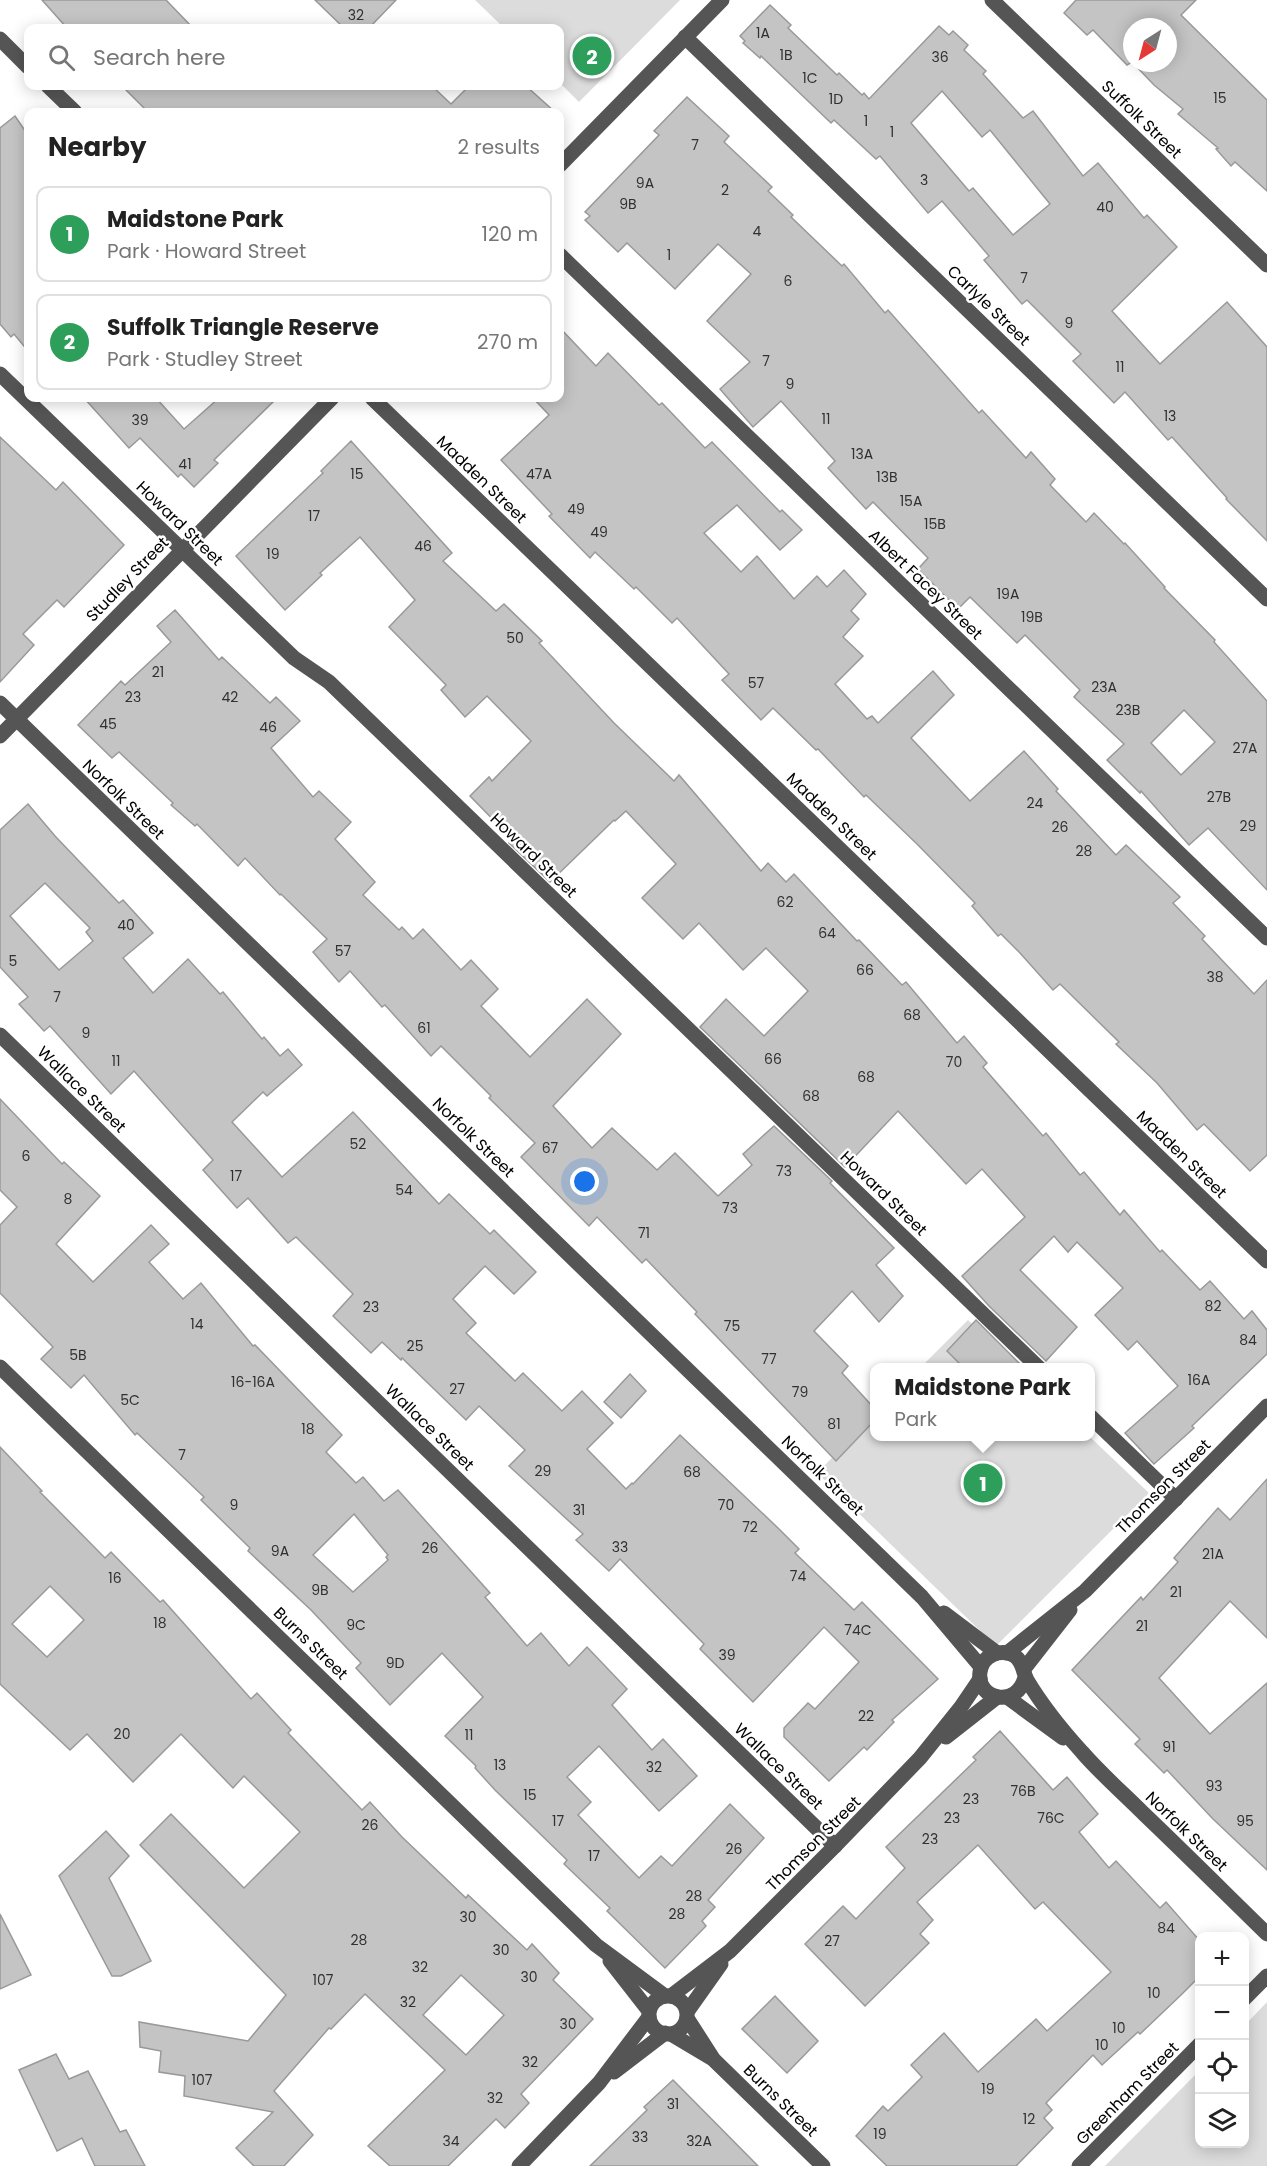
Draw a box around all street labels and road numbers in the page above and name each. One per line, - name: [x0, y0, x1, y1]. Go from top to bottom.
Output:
- street label: Suffolk Street: [1096, 75, 1187, 164]
- street label: Carlyle Street: [942, 260, 1035, 351]
- street label: Madden Street: [431, 430, 532, 529]
- street label: Howard Street: [131, 476, 228, 571]
- street label: Albert Facey Street: [864, 524, 988, 645]
- street label: Studley Street: [81, 532, 174, 627]
- street label: Norfolk Street: [77, 754, 170, 845]
- street label: Madden Street: [781, 767, 882, 866]
- street label: Howard Street: [485, 808, 582, 903]
- street label: Wallace Street: [32, 1041, 131, 1138]
- street label: Norfolk Street: [427, 1092, 520, 1183]
- street label: Madden Street: [1131, 1105, 1232, 1204]
- street label: Howard Street: [835, 1146, 932, 1241]
- street label: Wallace Street: [380, 1379, 479, 1476]
- street label: Norfolk Street: [776, 1430, 869, 1521]
- street label: Thomson Street: [1111, 1434, 1216, 1539]
- street label: Burns Street: [268, 1602, 353, 1685]
- street label: Wallace Street: [729, 1718, 828, 1815]
- street label: Norfolk Street: [1140, 1786, 1233, 1877]
- street label: Thomson Street: [761, 1791, 866, 1896]
- street label: Greenham Street: [1071, 2037, 1184, 2150]
- street label: Burns Street: [738, 2059, 823, 2142]

